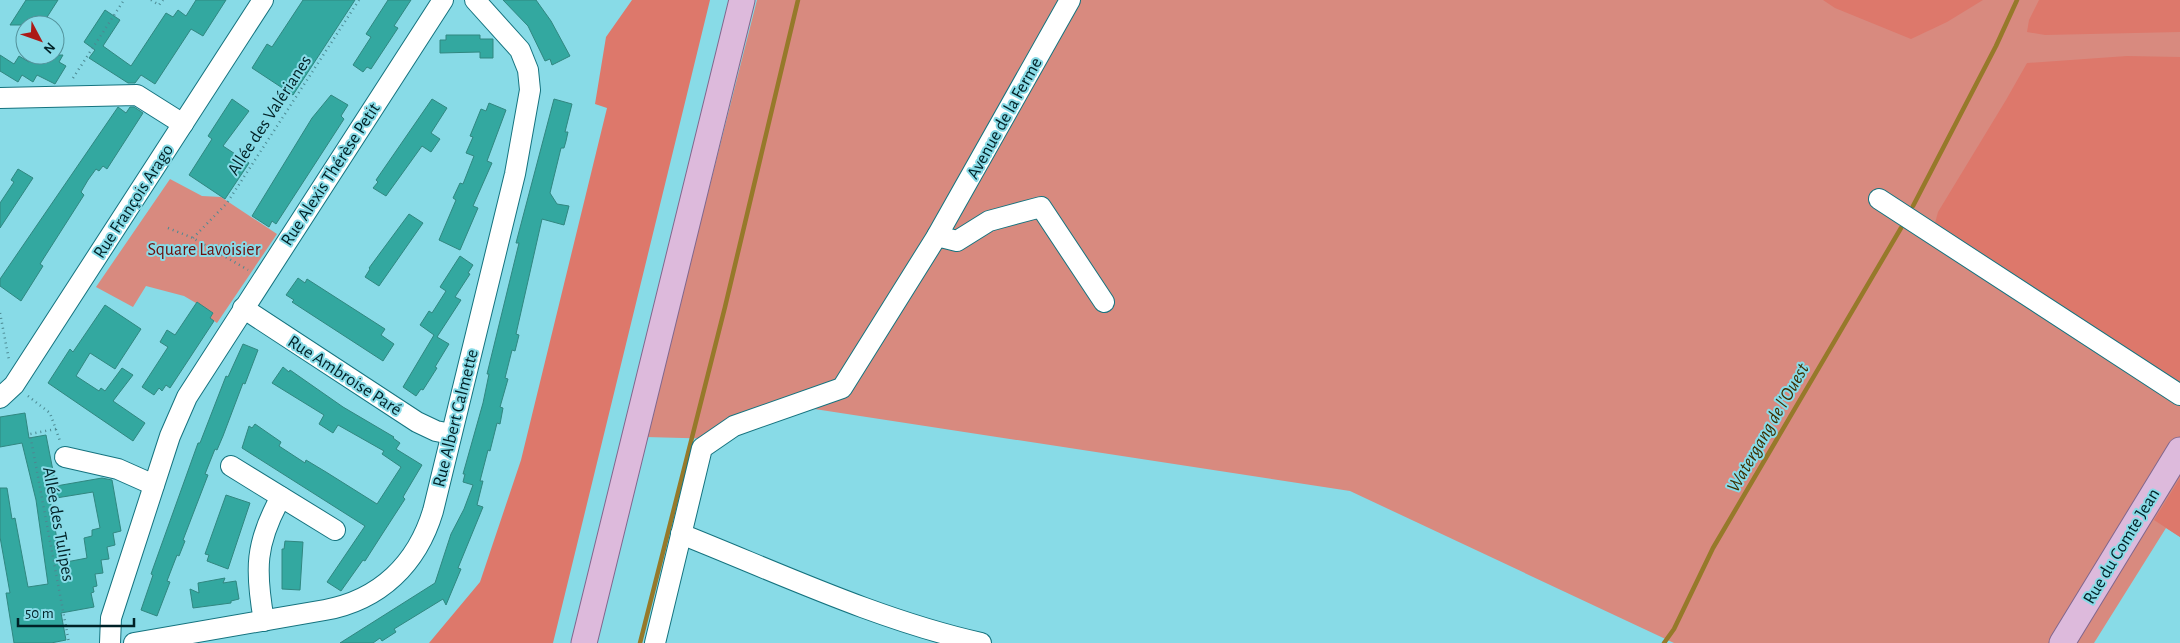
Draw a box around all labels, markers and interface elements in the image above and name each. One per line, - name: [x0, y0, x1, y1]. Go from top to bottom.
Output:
- north arrow: [15, 15, 65, 65]
- text: N: [41, 40, 58, 56]
- street label: Allée des Valérianes: [224, 52, 315, 179]
- street label: Avenue de la Ferme: [964, 55, 1046, 182]
- street label: Rue Alexis Thérèse Petit: [278, 100, 384, 249]
- street label: Rue François Arago: [90, 141, 177, 262]
- park label: Square Lavoisier: [148, 241, 261, 259]
- street label: Rue Ambroise Paré: [284, 332, 405, 419]
- street label: Rue Albert Calmette: [430, 347, 482, 489]
- water label: Watergang de l'Ouest: [1724, 359, 1813, 495]
- street label: Allée des Tulipes: [39, 466, 77, 583]
- street label: Rue du Comte Jean: [2080, 486, 2163, 607]
- scale bar: [18, 596, 134, 628]
- text: 50 m: [25, 606, 54, 621]

